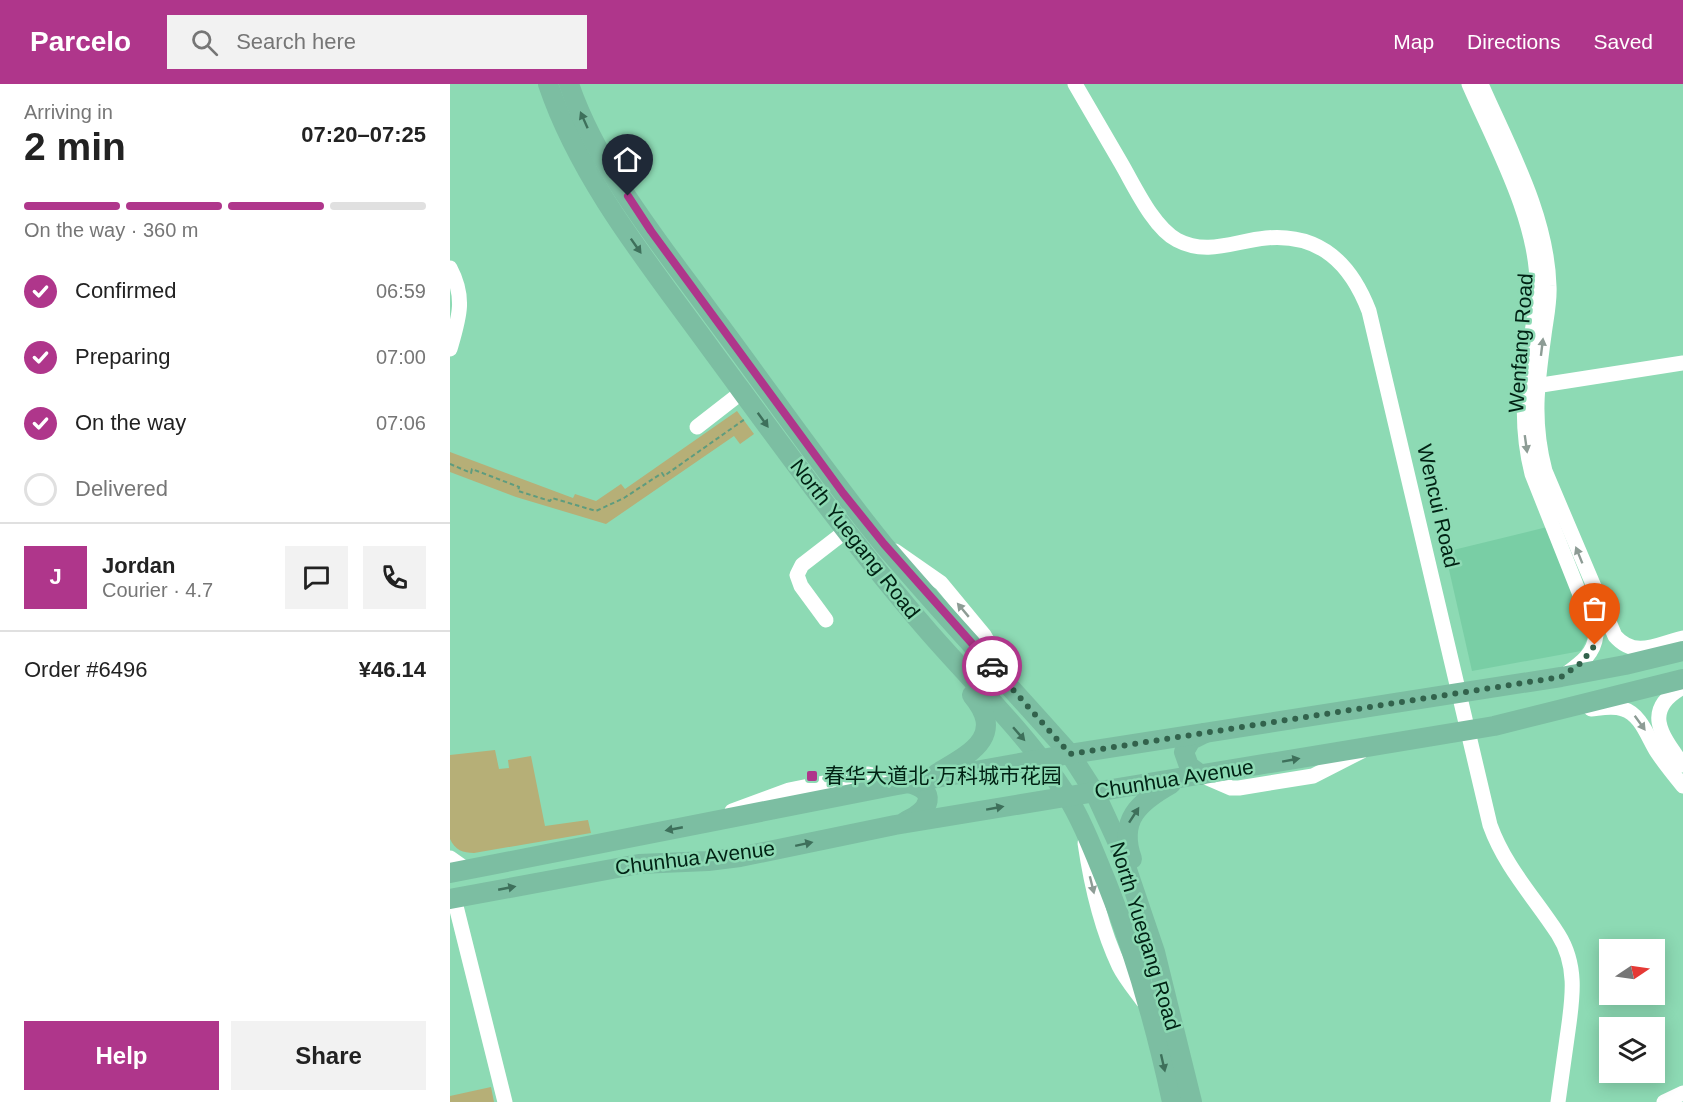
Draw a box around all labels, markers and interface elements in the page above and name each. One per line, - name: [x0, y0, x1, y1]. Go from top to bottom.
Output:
- search box: [167, 15, 587, 69]
- text: Parcelo: [30, 26, 131, 57]
- icon: search: [188, 26, 221, 59]
- text: Search here: [236, 29, 356, 54]
- text: Map: [1393, 30, 1434, 53]
- text: Directions: [1467, 30, 1560, 53]
- text: Saved: [1593, 30, 1653, 53]
- text: Arriving in: [24, 101, 113, 123]
- one-way arrow: [579, 111, 588, 129]
- text: 07:20–07:25: [301, 122, 426, 147]
- text: 2 min: [24, 125, 126, 168]
- pin: [602, 134, 653, 196]
- icon: home: [611, 143, 644, 176]
- text: On the way · 360 m: [24, 219, 199, 241]
- one-way arrow: [630, 237, 642, 253]
- street label: Wenfang Road: [1504, 272, 1537, 413]
- icon: check: [24, 275, 57, 308]
- text: Confirmed: [75, 278, 176, 303]
- text: 06:59: [376, 280, 426, 302]
- one-way arrow: [1537, 337, 1547, 356]
- icon: check: [24, 341, 57, 374]
- text: Preparing: [75, 344, 170, 369]
- text: 07:00: [376, 346, 426, 368]
- icon: check: [24, 407, 57, 440]
- text: On the way: [75, 410, 186, 435]
- text: 07:06: [376, 412, 426, 434]
- one-way arrow: [757, 412, 769, 428]
- one-way arrow: [1521, 434, 1530, 453]
- street label: Wencui Road: [1413, 442, 1464, 570]
- street label: North Yuegang Road: [786, 454, 925, 623]
- text: Delivered: [75, 476, 168, 501]
- one-way arrow: [1574, 545, 1584, 563]
- button: chat: [285, 546, 348, 609]
- button: phone: [363, 546, 426, 609]
- text: Jordan: [102, 553, 175, 578]
- text: J: [49, 564, 62, 589]
- text: Courier · 4.7: [102, 579, 213, 601]
- pin: [1569, 583, 1620, 645]
- icon: bag: [1578, 592, 1611, 625]
- one-way arrow: [957, 602, 970, 618]
- courier: [962, 636, 1022, 696]
- icon: car: [976, 650, 1009, 683]
- text: Order #6496: [24, 657, 148, 682]
- text: ¥46.14: [359, 657, 426, 682]
- one-way arrow: [1633, 716, 1645, 731]
- one-way arrow: [1012, 726, 1025, 741]
- street label: Chunhua Avenue: [1093, 755, 1255, 802]
- one-way arrow: [1282, 755, 1301, 764]
- place label: 春华大道北·万科城市花园: [824, 764, 1062, 787]
- marker: 春华大道北·万科城市花园: [805, 769, 819, 783]
- one-way arrow: [986, 803, 1005, 812]
- one-way arrow: [1128, 807, 1139, 823]
- one-way arrow: [665, 825, 684, 834]
- street label: Chunhua Avenue: [614, 836, 776, 879]
- one-way arrow: [794, 838, 813, 848]
- street label: North Yuegang Road: [1106, 839, 1185, 1033]
- one-way arrow: [1088, 876, 1098, 895]
- one-way arrow: [498, 883, 517, 892]
- north arrow: [1599, 939, 1665, 1005]
- map controls: [1599, 939, 1665, 1083]
- button: layers: [1599, 1017, 1665, 1083]
- button: Help: [24, 1021, 219, 1090]
- button: Share: [231, 1021, 426, 1090]
- one-way arrow: [1159, 1054, 1169, 1072]

